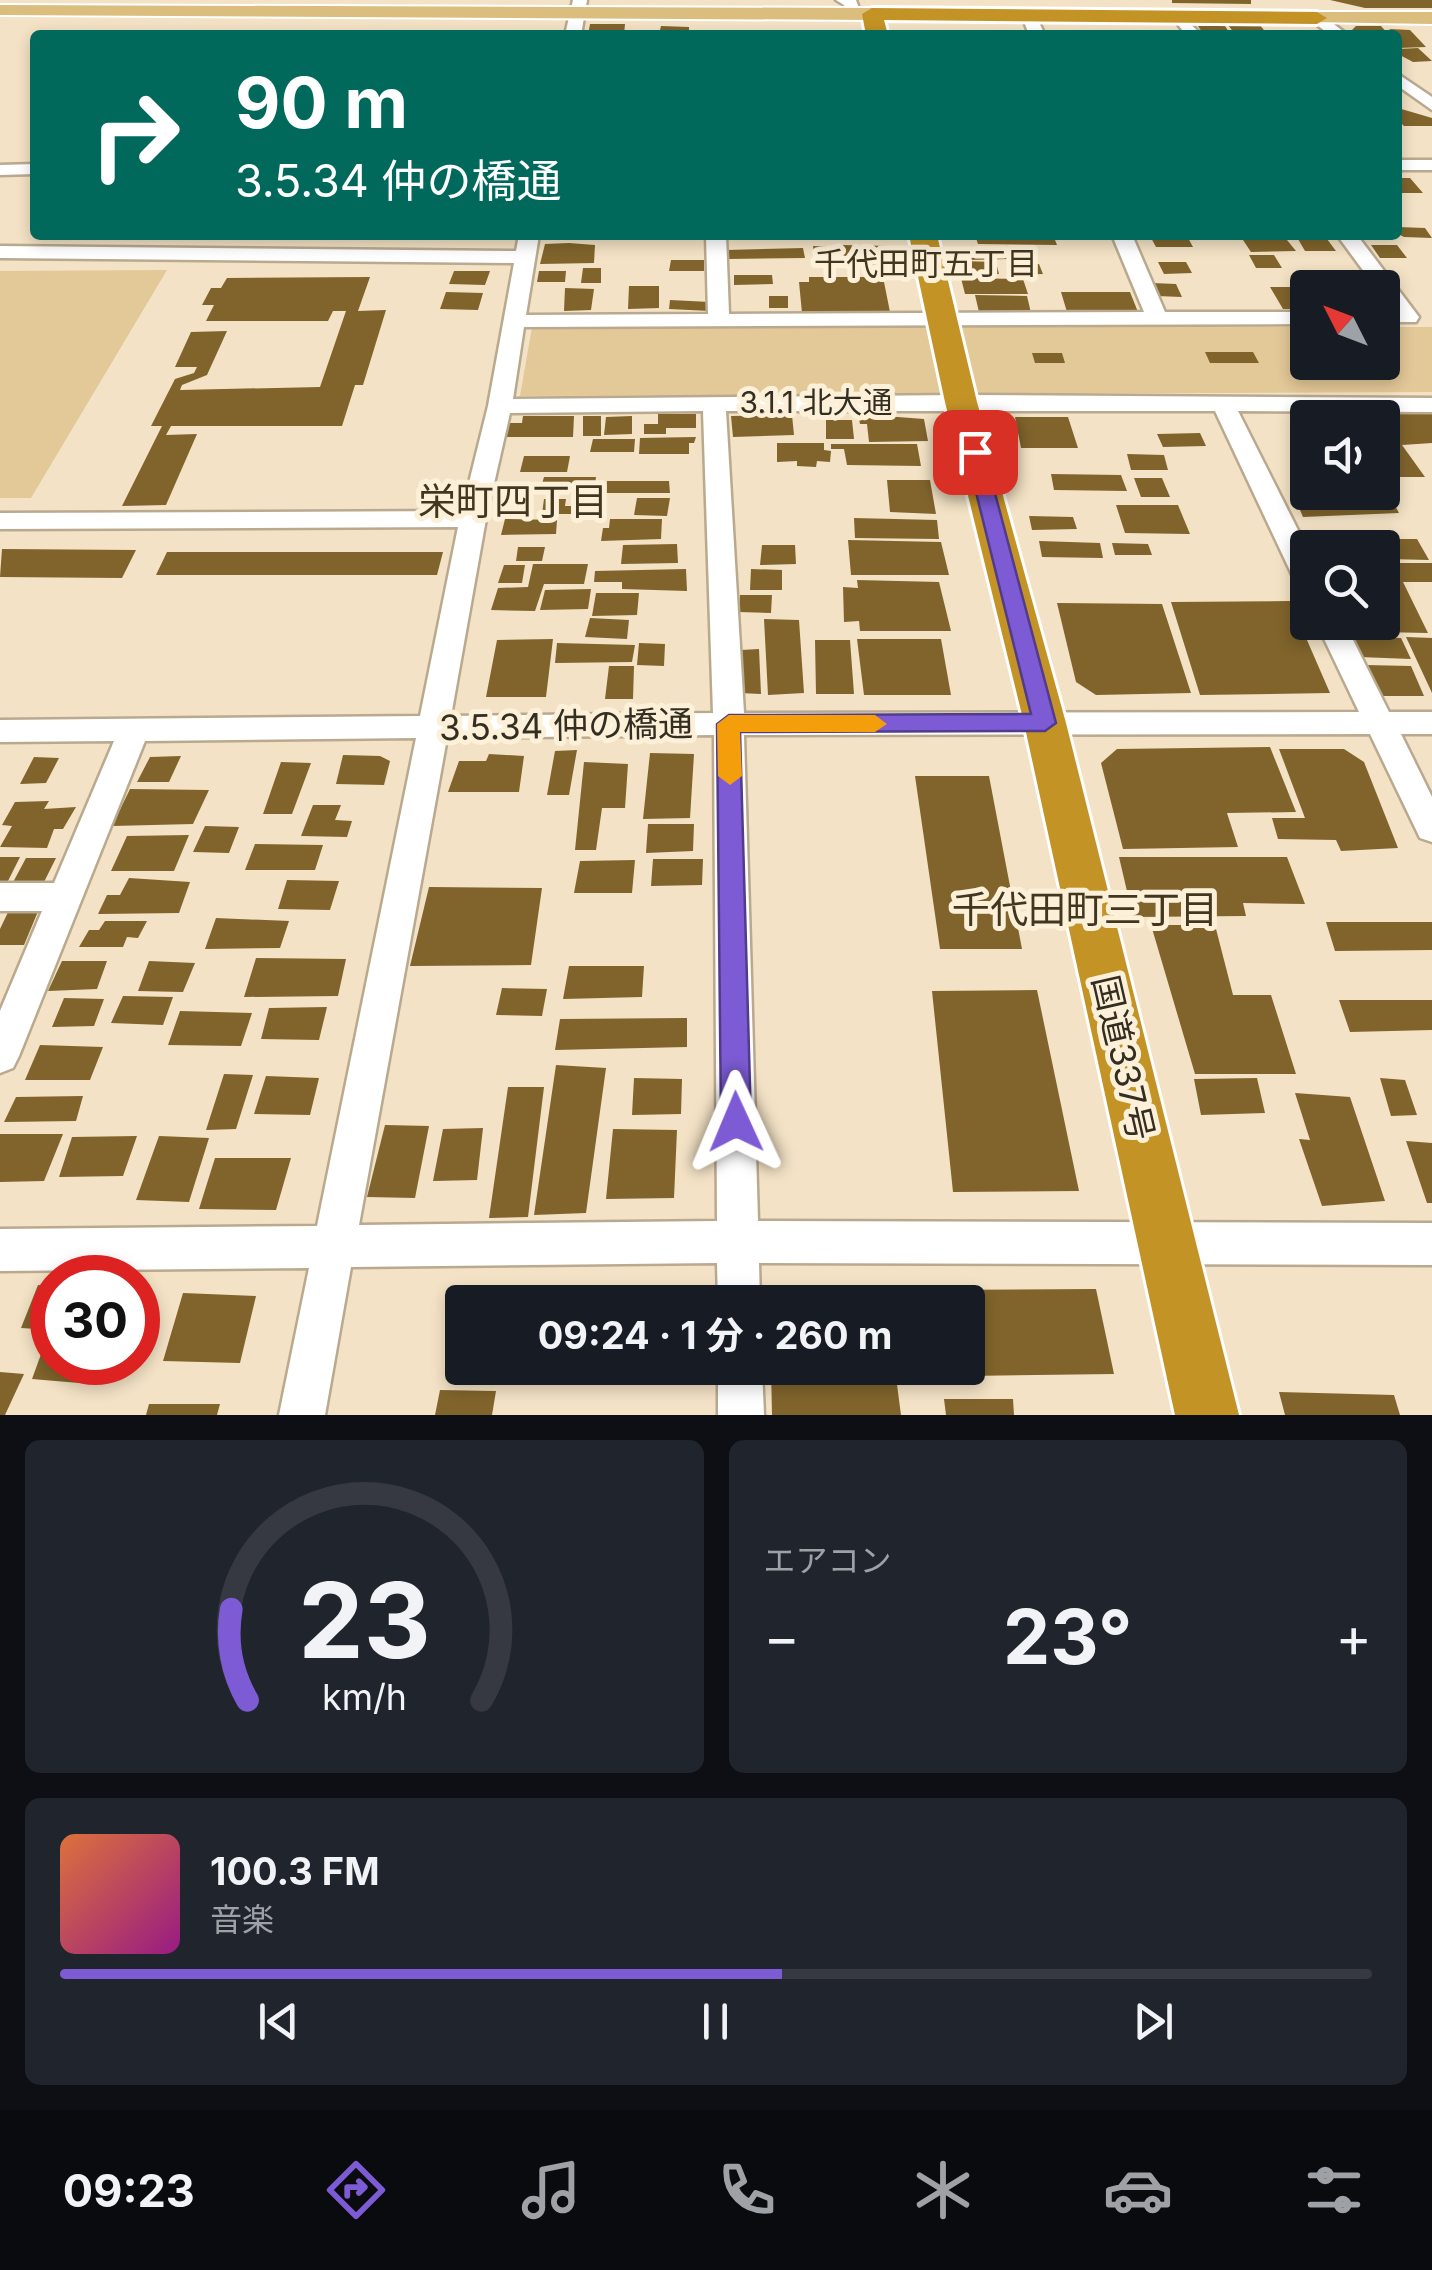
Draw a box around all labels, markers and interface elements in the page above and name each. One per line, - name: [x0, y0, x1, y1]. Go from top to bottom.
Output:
- text: 90 m: [235, 60, 408, 145]
- icon: right: [70, 70, 200, 200]
- text: 3.5.34 仲の橋通: [235, 153, 562, 208]
- district label: 千代田町五丁目: [814, 244, 1038, 283]
- north arrow: [1290, 270, 1400, 380]
- map controls: [1290, 270, 1400, 640]
- street label: 3.1.1 北大通: [740, 384, 892, 420]
- button: sound: [1290, 400, 1400, 510]
- pin: [933, 410, 1018, 495]
- icon: arrive: [948, 425, 1003, 480]
- district label: 栄町四丁目: [418, 478, 608, 524]
- button: search: [1290, 530, 1400, 640]
- street label: 3.5.34 仲の橋通: [439, 702, 693, 748]
- district label: 千代田町三丁目: [952, 886, 1218, 932]
- street label: 国道337号: [1085, 971, 1163, 1144]
- position arrow: [684, 1070, 788, 1174]
- speed limit sign: 30: [30, 1255, 160, 1385]
- text: 09:24 · 1 分 · 260 m: [538, 1312, 892, 1358]
- text: エアコン: [764, 1541, 892, 1580]
- text: 23: [298, 1557, 431, 1683]
- text: 23°: [1003, 1591, 1133, 1682]
- text: −: [764, 1604, 800, 1670]
- text: +: [1336, 1604, 1372, 1670]
- text: km/h: [322, 1675, 407, 1719]
- text: 100.3 FM: [210, 1848, 380, 1894]
- text: 音楽: [210, 1900, 274, 1939]
- icon: previous: [251, 1994, 306, 2049]
- icon: pause: [688, 1994, 743, 2049]
- icon: next: [1126, 1994, 1181, 2049]
- icon: directions: [321, 2155, 391, 2225]
- icon: music: [516, 2155, 586, 2225]
- icon: phone: [712, 2155, 782, 2225]
- icon: climate: [908, 2155, 978, 2225]
- icon: car: [1103, 2155, 1173, 2225]
- icon: filters: [1299, 2155, 1369, 2225]
- text: 09:23: [63, 2163, 195, 2218]

